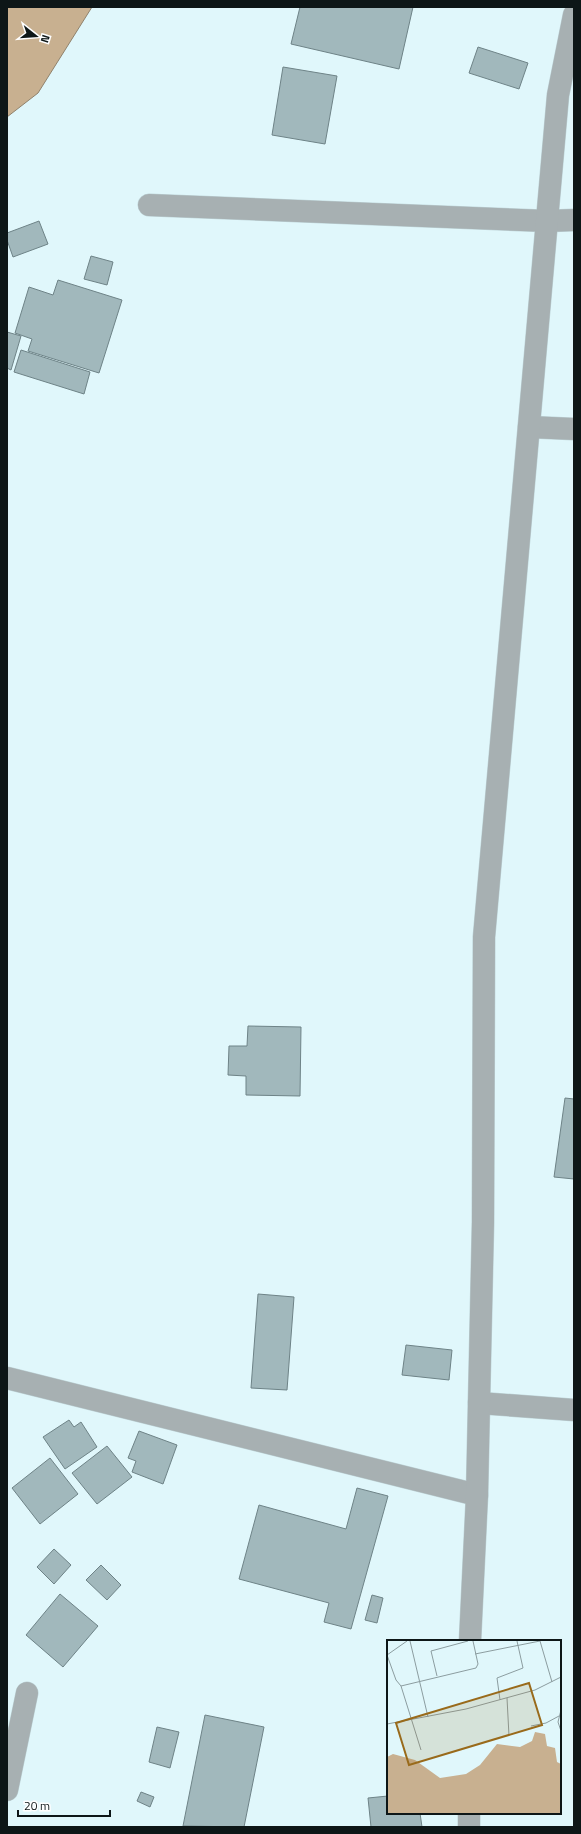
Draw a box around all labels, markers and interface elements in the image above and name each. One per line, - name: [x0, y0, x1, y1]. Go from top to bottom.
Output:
- north arrow: [16, 16, 56, 56]
- text: N: [37, 33, 54, 45]
- inset map: [387, 1640, 561, 1814]
- scale bar: [18, 1792, 110, 1818]
- text: 20 m: [24, 1796, 50, 1815]

